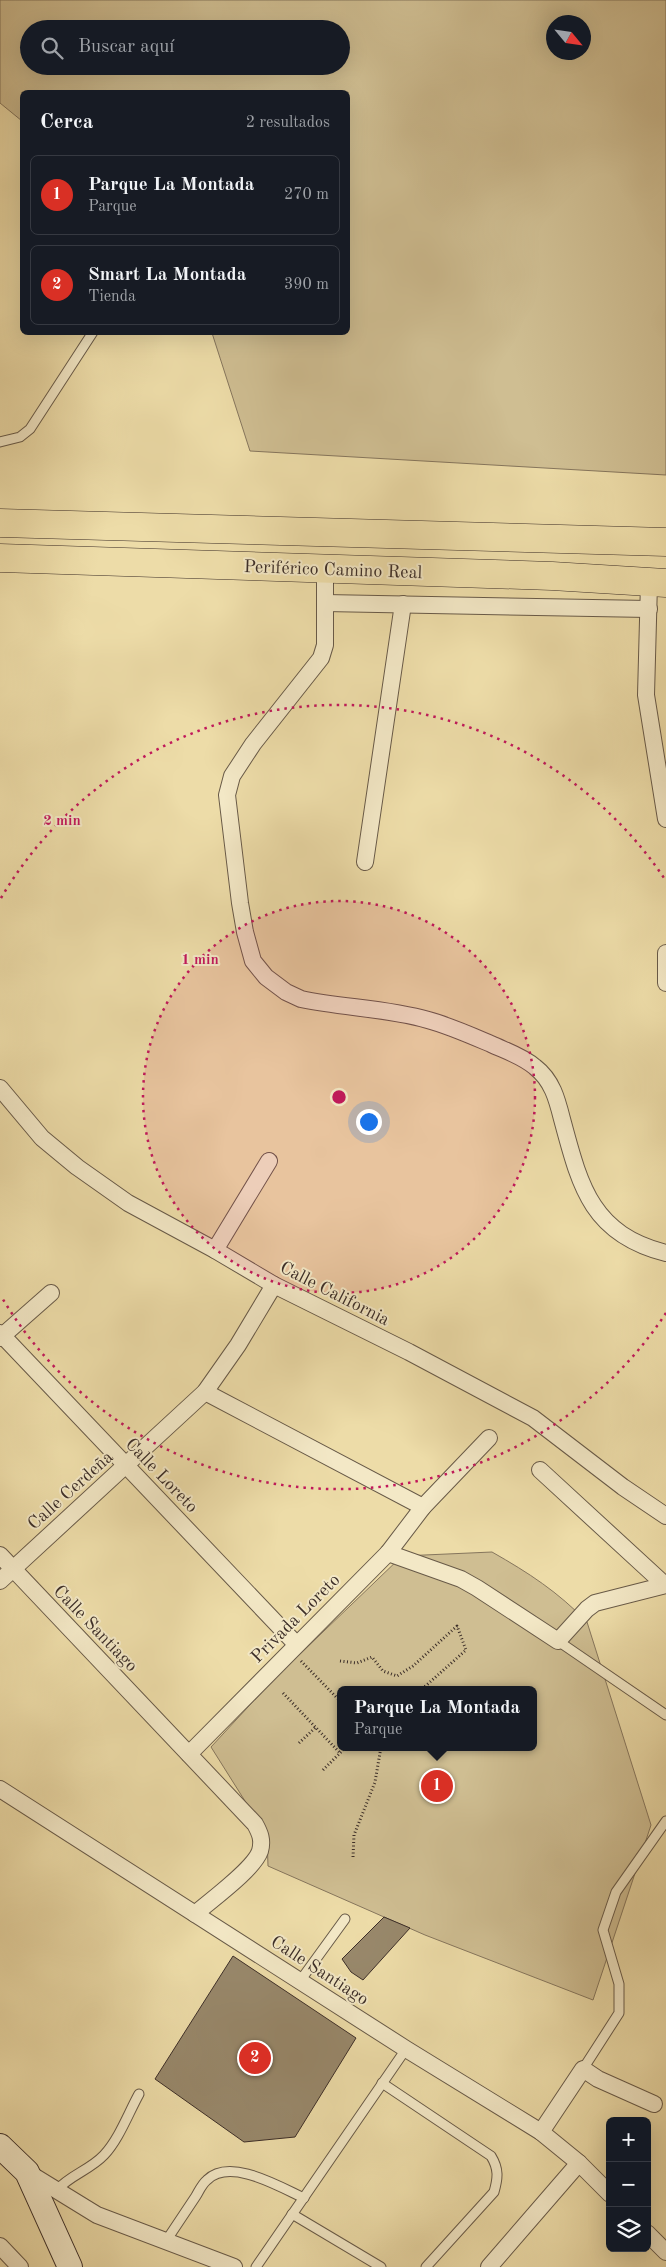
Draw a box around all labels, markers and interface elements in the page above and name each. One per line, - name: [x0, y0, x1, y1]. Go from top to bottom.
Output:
- north arrow: [546, 15, 591, 60]
- search box: [20, 20, 350, 75]
- icon: search: [38, 34, 66, 62]
- text: Buscar aquí: [78, 38, 174, 57]
- text: Cerca: [40, 112, 93, 133]
- text: 2 resultados: [246, 115, 330, 131]
- text: Parque La Montada: [88, 176, 254, 195]
- text: 1: [52, 187, 62, 203]
- text: 270 m: [284, 187, 329, 203]
- text: Parque: [88, 199, 137, 215]
- text: Smart La Montada: [88, 266, 246, 285]
- text: 2: [52, 277, 62, 293]
- text: 390 m: [284, 277, 329, 293]
- text: Tienda: [88, 289, 136, 305]
- street label: Periférico Camino Real: [243, 558, 423, 582]
- text: 2 min: [43, 814, 81, 829]
- text: 1 min: [181, 953, 219, 968]
- centre of rings: [330, 1088, 348, 1106]
- your location: [356, 1109, 382, 1135]
- street label: Calle California: [277, 1259, 392, 1329]
- street label: Calle Loreto: [122, 1435, 201, 1516]
- street label: Calle Cerdeña: [25, 1448, 117, 1534]
- street label: Privada Loreto: [248, 1571, 344, 1667]
- street label: Calle Santiago: [50, 1582, 141, 1675]
- popup: [337, 1686, 537, 1751]
- text: Parque La Montada: [354, 1699, 520, 1718]
- text: Parque: [354, 1722, 402, 1738]
- pin: 1: [421, 1767, 453, 1805]
- street label: Calle Santiago: [267, 1933, 372, 2009]
- pin: 2: [239, 2039, 271, 2077]
- map controls: [606, 2117, 651, 2252]
- button: +: [606, 2117, 651, 2162]
- button: −: [606, 2162, 651, 2207]
- button: layers: [606, 2207, 651, 2252]

